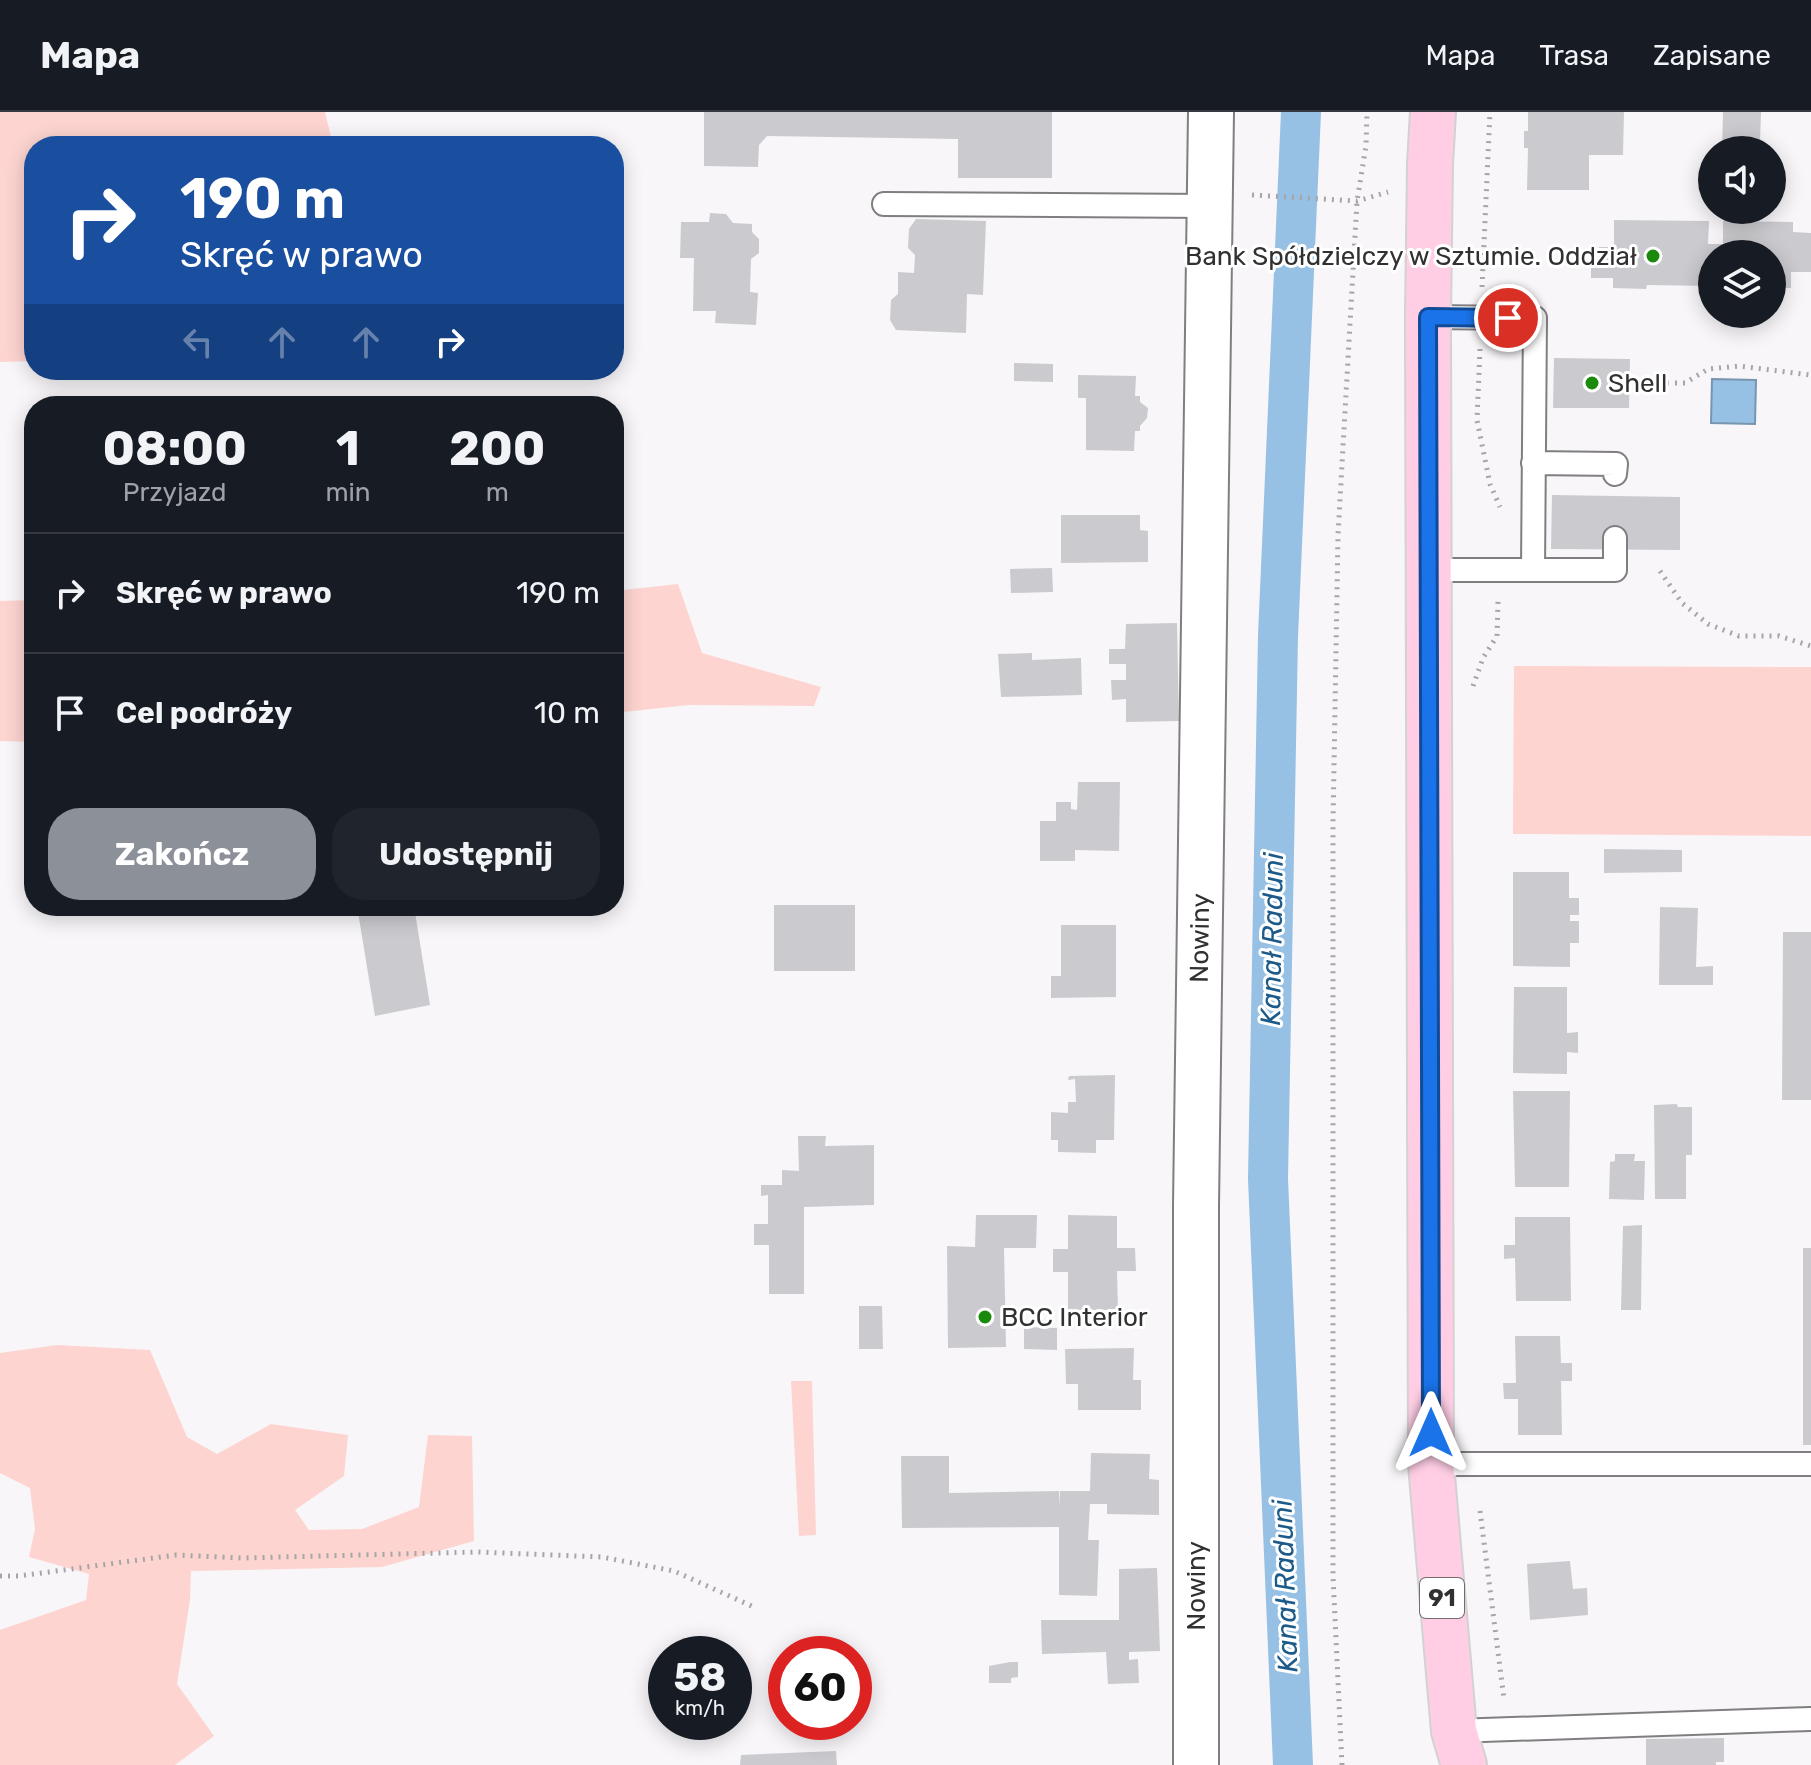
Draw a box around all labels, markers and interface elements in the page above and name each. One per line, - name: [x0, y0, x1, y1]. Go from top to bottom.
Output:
- text: Mapa: [40, 32, 140, 78]
- text: Mapa: [1426, 39, 1495, 72]
- text: Trasa: [1539, 39, 1609, 72]
- text: Zapisane: [1653, 39, 1771, 72]
- map controls: [1698, 136, 1786, 328]
- button: sound: [1698, 136, 1786, 224]
- text: 190 m: [180, 166, 345, 232]
- icon: right: [48, 168, 152, 272]
- text: Skręć w prawo: [180, 233, 423, 276]
- button: layers: [1698, 240, 1786, 328]
- place label: Bank Spółdzielczy w Sztumie. Oddział: [1185, 241, 1637, 272]
- marker: Bank Spółdzielczy w Sztumie. Oddział: [1644, 247, 1662, 265]
- pin: [1474, 284, 1542, 352]
- icon: arrive: [1486, 296, 1530, 340]
- icon: left: [176, 320, 220, 364]
- icon: ahead: [260, 320, 304, 364]
- icon: ahead: [344, 320, 388, 364]
- icon: right: [428, 320, 472, 364]
- place label: Shell: [1608, 368, 1667, 399]
- marker: Shell: [1583, 374, 1601, 392]
- text: 08:00: [102, 420, 247, 477]
- text: 1: [336, 420, 360, 477]
- text: 200: [449, 420, 546, 477]
- text: Przyjazd: [123, 477, 227, 508]
- text: min: [325, 477, 371, 508]
- text: m: [486, 477, 509, 508]
- icon: right: [48, 571, 92, 615]
- text: Skręć w prawo: [116, 575, 332, 611]
- text: 190 m: [516, 575, 600, 611]
- icon: arrive: [48, 691, 92, 735]
- text: Cel podróży: [116, 695, 292, 731]
- text: 10 m: [534, 695, 600, 731]
- button: Zakończ: [48, 808, 316, 900]
- button: Udostępnij: [332, 808, 600, 900]
- water label: Kanał Raduni: [1254, 851, 1290, 1026]
- street label: Nowiny: [1184, 893, 1216, 983]
- place label: BCC Interior: [1001, 1302, 1148, 1333]
- marker: BCC Interior: [976, 1308, 994, 1326]
- position arrow: [1389, 1391, 1473, 1475]
- water label: Kanał Raduni: [1265, 1498, 1305, 1673]
- street label: Nowiny: [1181, 1541, 1212, 1631]
- road number: 91: [1420, 1578, 1464, 1618]
- speed limit sign: 60: [768, 1636, 872, 1740]
- text: 58: [674, 1654, 726, 1701]
- text: km/h: [675, 1696, 725, 1720]

